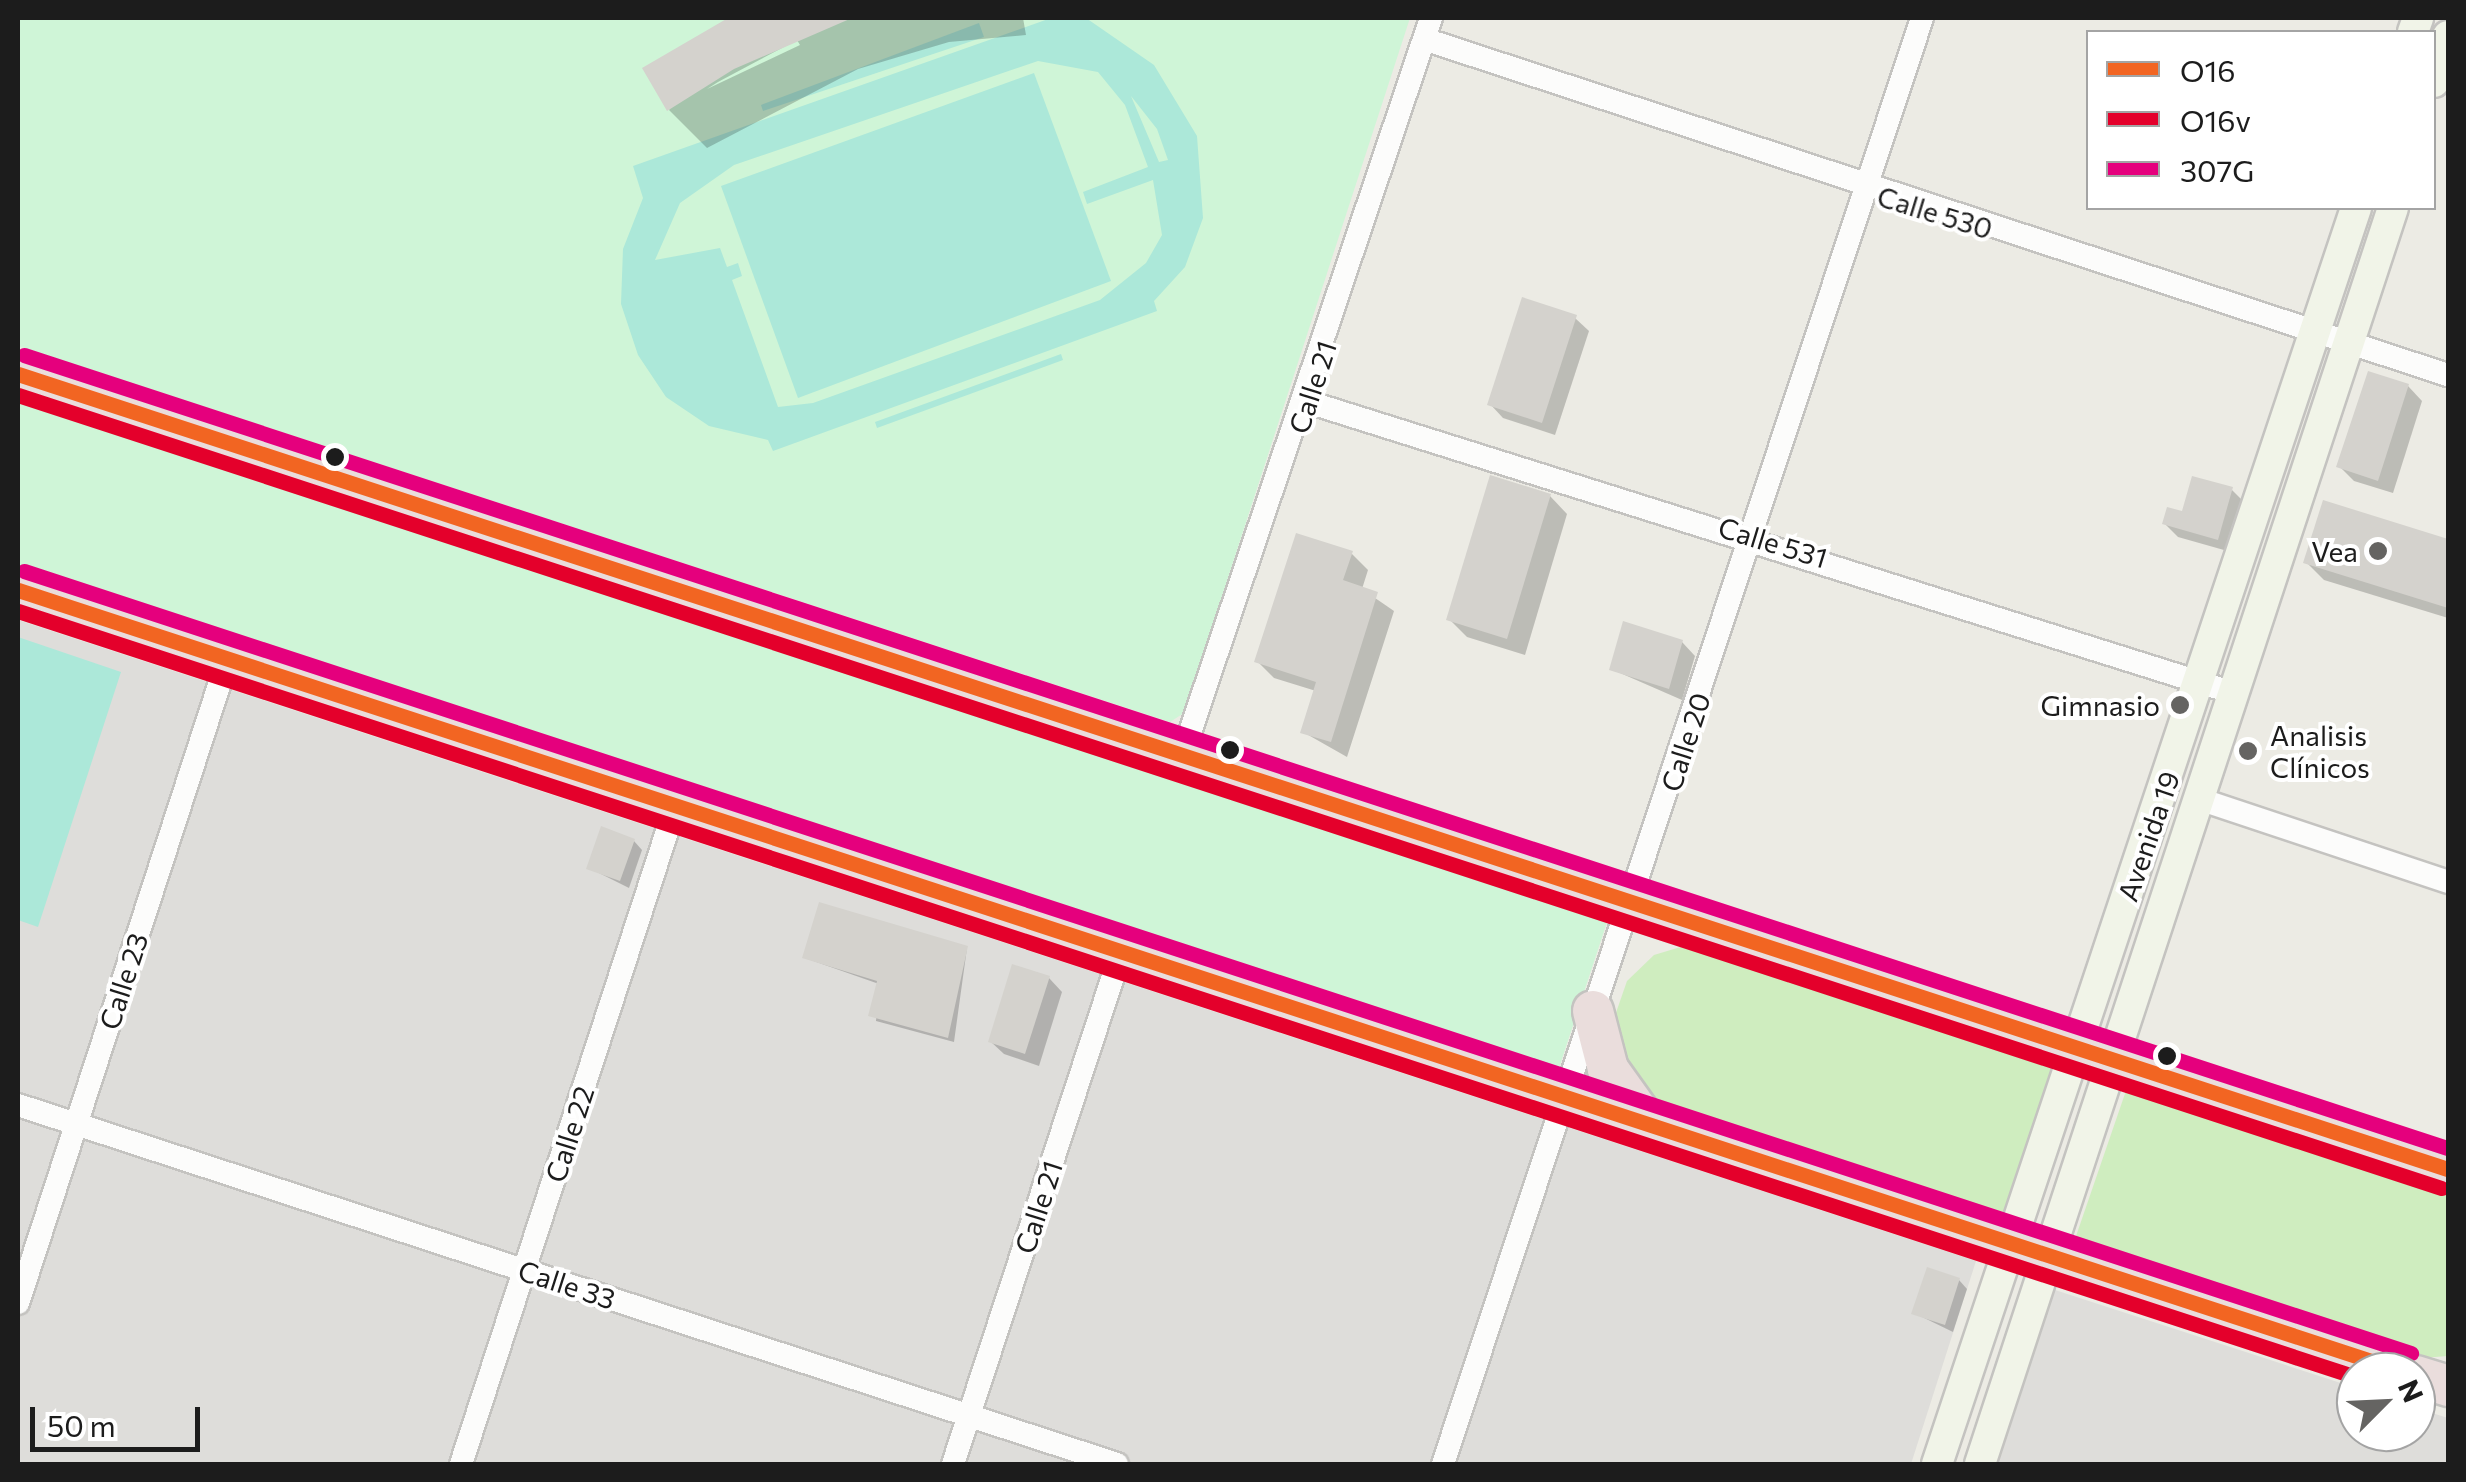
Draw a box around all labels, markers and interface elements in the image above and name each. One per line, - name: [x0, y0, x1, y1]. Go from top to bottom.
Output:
- legend: [2086, 30, 2436, 210]
- text: O16: [2180, 51, 2236, 88]
- text: O16v: [2180, 101, 2251, 138]
- text: 307G: [2180, 151, 2254, 188]
- street label: Calle 530: [1873, 179, 1997, 245]
- street label: Calle 21: [1281, 336, 1343, 438]
- unlabelled marker: [325, 447, 345, 467]
- street label: Calle 531: [1714, 510, 1832, 574]
- place label: Vea: [2311, 534, 2358, 568]
- marker: Vea: [2367, 540, 2389, 562]
- street label: Calle 20: [1653, 688, 1717, 796]
- place label: Gimnasio: [2040, 688, 2160, 722]
- marker: Gimnasio: [2169, 694, 2191, 716]
- place label: Analisis Clínicos: [2270, 718, 2370, 784]
- marker: Analisis Clínicos: [2235, 738, 2261, 764]
- unlabelled marker: [1220, 740, 1240, 760]
- street label: Avenida 19: [2110, 767, 2186, 905]
- street label: Calle 23: [92, 928, 154, 1034]
- unlabelled marker: [2157, 1046, 2177, 1066]
- street label: Calle 22: [538, 1082, 600, 1186]
- street label: Calle 21: [1007, 1156, 1069, 1258]
- street label: Calle 33: [514, 1253, 620, 1315]
- north arrow: [2336, 1352, 2436, 1452]
- text: N: [2392, 1374, 2431, 1407]
- scale bar: [35, 1387, 205, 1449]
- text: 50 m: [47, 1406, 116, 1443]

